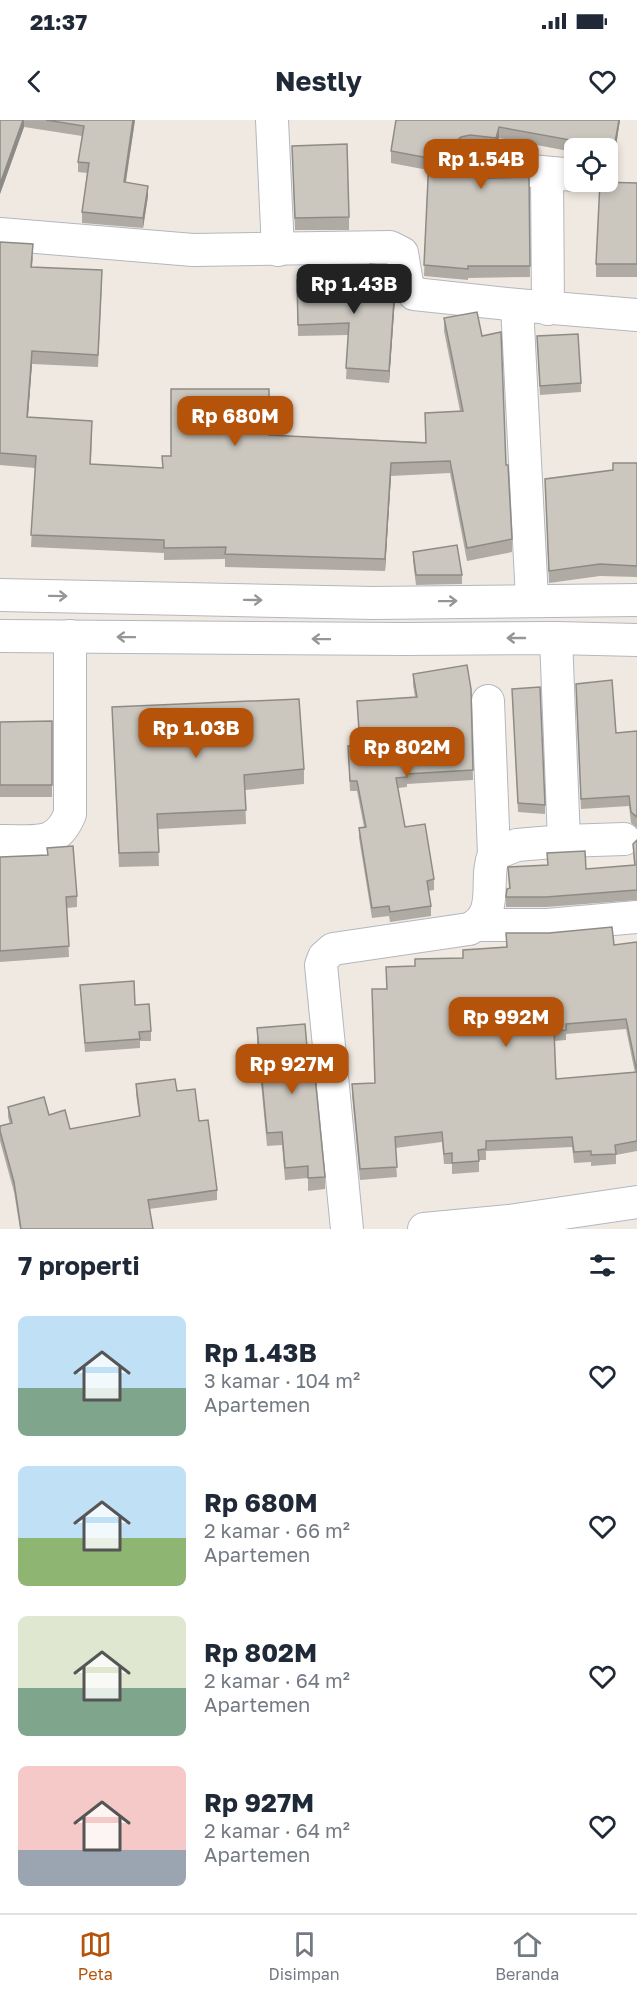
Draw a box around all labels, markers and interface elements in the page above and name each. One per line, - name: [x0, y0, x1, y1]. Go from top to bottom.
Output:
- text: 21:37: [30, 8, 87, 35]
- icon: back: [18, 65, 51, 98]
- text: Nestly: [275, 65, 362, 97]
- icon: heart: [586, 65, 619, 98]
- map controls: [564, 138, 618, 192]
- button: locate: [564, 138, 618, 192]
- pin: Rp 1.54B: [419, 139, 543, 190]
- text: Rp 1.54B: [438, 146, 524, 170]
- pin: Rp 1.43B: [292, 264, 416, 315]
- text: Rp 1.43B: [311, 271, 397, 295]
- pin: Rp 680M: [180, 396, 290, 447]
- text: Rp 680M: [191, 403, 279, 427]
- one-way arrow: [48, 591, 68, 602]
- one-way arrow: [243, 595, 263, 606]
- one-way arrow: [438, 595, 458, 607]
- one-way arrow: [116, 631, 136, 643]
- one-way arrow: [506, 632, 526, 644]
- one-way arrow: [311, 633, 331, 645]
- pin: Rp 1.03B: [134, 708, 258, 759]
- text: Rp 1.03B: [152, 715, 240, 739]
- pin: Rp 802M: [352, 727, 462, 778]
- text: Rp 802M: [364, 734, 451, 758]
- pin: Rp 992M: [451, 997, 561, 1048]
- text: Rp 992M: [463, 1004, 549, 1028]
- pin: Rp 927M: [237, 1044, 347, 1095]
- text: Rp 927M: [250, 1051, 334, 1075]
- icon: filters: [586, 1249, 619, 1282]
- text: 7 properti: [18, 1250, 140, 1281]
- text: Rp 1.43B: [204, 1337, 317, 1368]
- icon: home: [66, 1340, 138, 1412]
- icon: heart: [586, 1360, 619, 1393]
- text: 3 kamar · 104 m²: [204, 1368, 360, 1392]
- text: Apartemen: [204, 1392, 310, 1416]
- text: Rp 680M: [204, 1487, 318, 1518]
- icon: home: [66, 1490, 138, 1562]
- icon: heart: [586, 1510, 619, 1543]
- text: 2 kamar · 66 m²: [204, 1518, 350, 1542]
- text: Apartemen: [204, 1542, 310, 1566]
- text: Rp 802M: [204, 1637, 317, 1668]
- icon: home: [66, 1640, 138, 1712]
- icon: heart: [586, 1660, 619, 1693]
- text: 2 kamar · 64 m²: [204, 1668, 350, 1692]
- text: Apartemen: [204, 1692, 310, 1716]
- text: Rp 927M: [204, 1787, 314, 1818]
- icon: home: [66, 1790, 138, 1862]
- icon: heart: [586, 1810, 619, 1843]
- text: 2 kamar · 64 m²: [204, 1818, 350, 1842]
- text: Apartemen: [204, 1842, 310, 1866]
- tab: Peta: [78, 1928, 113, 1984]
- tab: Disimpan: [269, 1928, 340, 1984]
- tab: Beranda: [495, 1928, 559, 1984]

